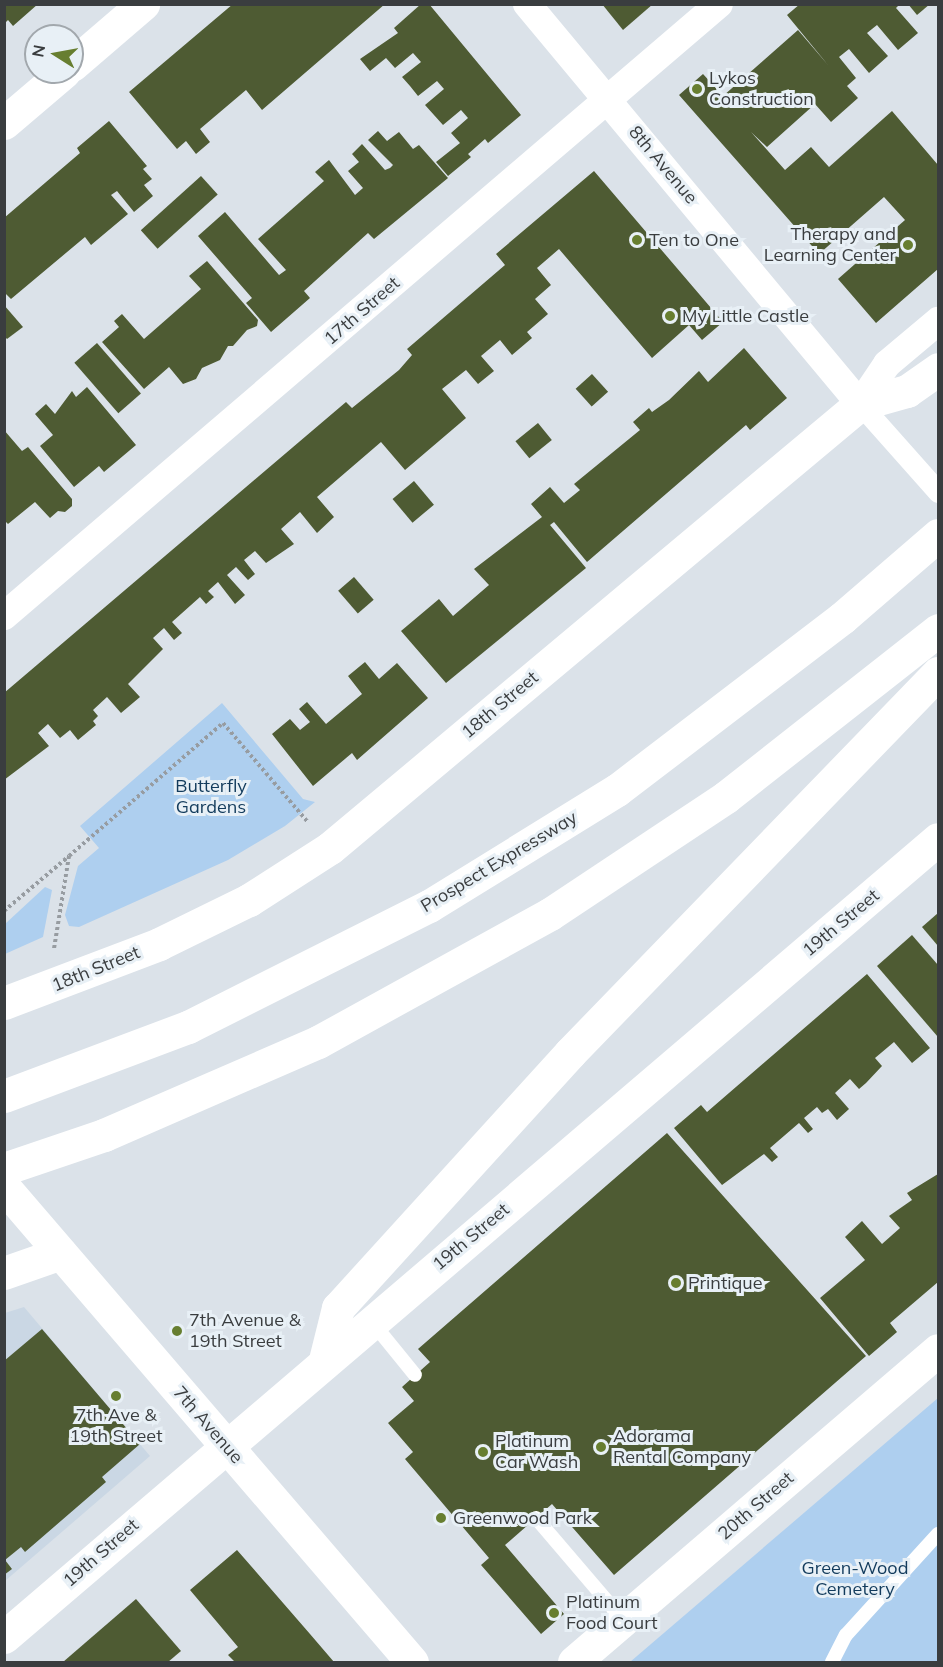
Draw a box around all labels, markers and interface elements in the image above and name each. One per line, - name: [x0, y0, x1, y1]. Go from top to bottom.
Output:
- north arrow: [24, 24, 84, 84]
- text: N: [27, 43, 49, 59]
- place label: Lykos Construction: [709, 68, 814, 110]
- marker: Lykos Construction: [690, 82, 704, 96]
- street label: 8th Avenue: [624, 122, 702, 208]
- place label: Therapy and Learning Center: [764, 224, 896, 266]
- place label: Ten to One: [649, 229, 739, 251]
- marker: Ten to One: [630, 233, 644, 247]
- marker: Therapy and Learning Center: [901, 238, 915, 252]
- street label: 17th Street: [320, 272, 404, 350]
- place label: My Little Castle: [682, 305, 809, 327]
- marker: My Little Castle: [663, 309, 677, 323]
- street label: 18th Street: [457, 667, 543, 743]
- park label: Butterfly Gardens: [175, 776, 247, 818]
- street label: Prospect Expressway: [417, 807, 581, 917]
- street label: 19th Street: [798, 885, 884, 961]
- street label: 18th Street: [49, 942, 143, 996]
- street label: 19th Street: [428, 1199, 514, 1275]
- place label: Printique: [688, 1272, 762, 1294]
- marker: Printique: [669, 1276, 683, 1290]
- place label: 7th Avenue & 19th Street: [189, 1310, 301, 1352]
- marker: 7th Avenue & 19th Street: [170, 1324, 184, 1338]
- street label: 7th Avenue: [169, 1382, 247, 1468]
- marker: 7th Ave & 19th Street: [109, 1389, 123, 1403]
- place label: 7th Ave & 19th Street: [70, 1405, 162, 1448]
- place label: Adorama Rental Company: [613, 1426, 751, 1468]
- place label: Platinum Car Wash: [495, 1431, 578, 1474]
- marker: Adorama Rental Company: [594, 1440, 608, 1454]
- marker: Platinum Car Wash: [476, 1445, 490, 1459]
- street label: 20th Street: [714, 1467, 798, 1545]
- place label: Greenwood Park: [453, 1507, 592, 1529]
- marker: Greenwood Park: [434, 1511, 448, 1525]
- street label: 19th Street: [59, 1514, 143, 1592]
- park label: Green-Wood Cemetery: [802, 1558, 908, 1600]
- place label: Platinum Food Court: [566, 1592, 657, 1634]
- marker: Platinum Food Court: [547, 1606, 561, 1620]

